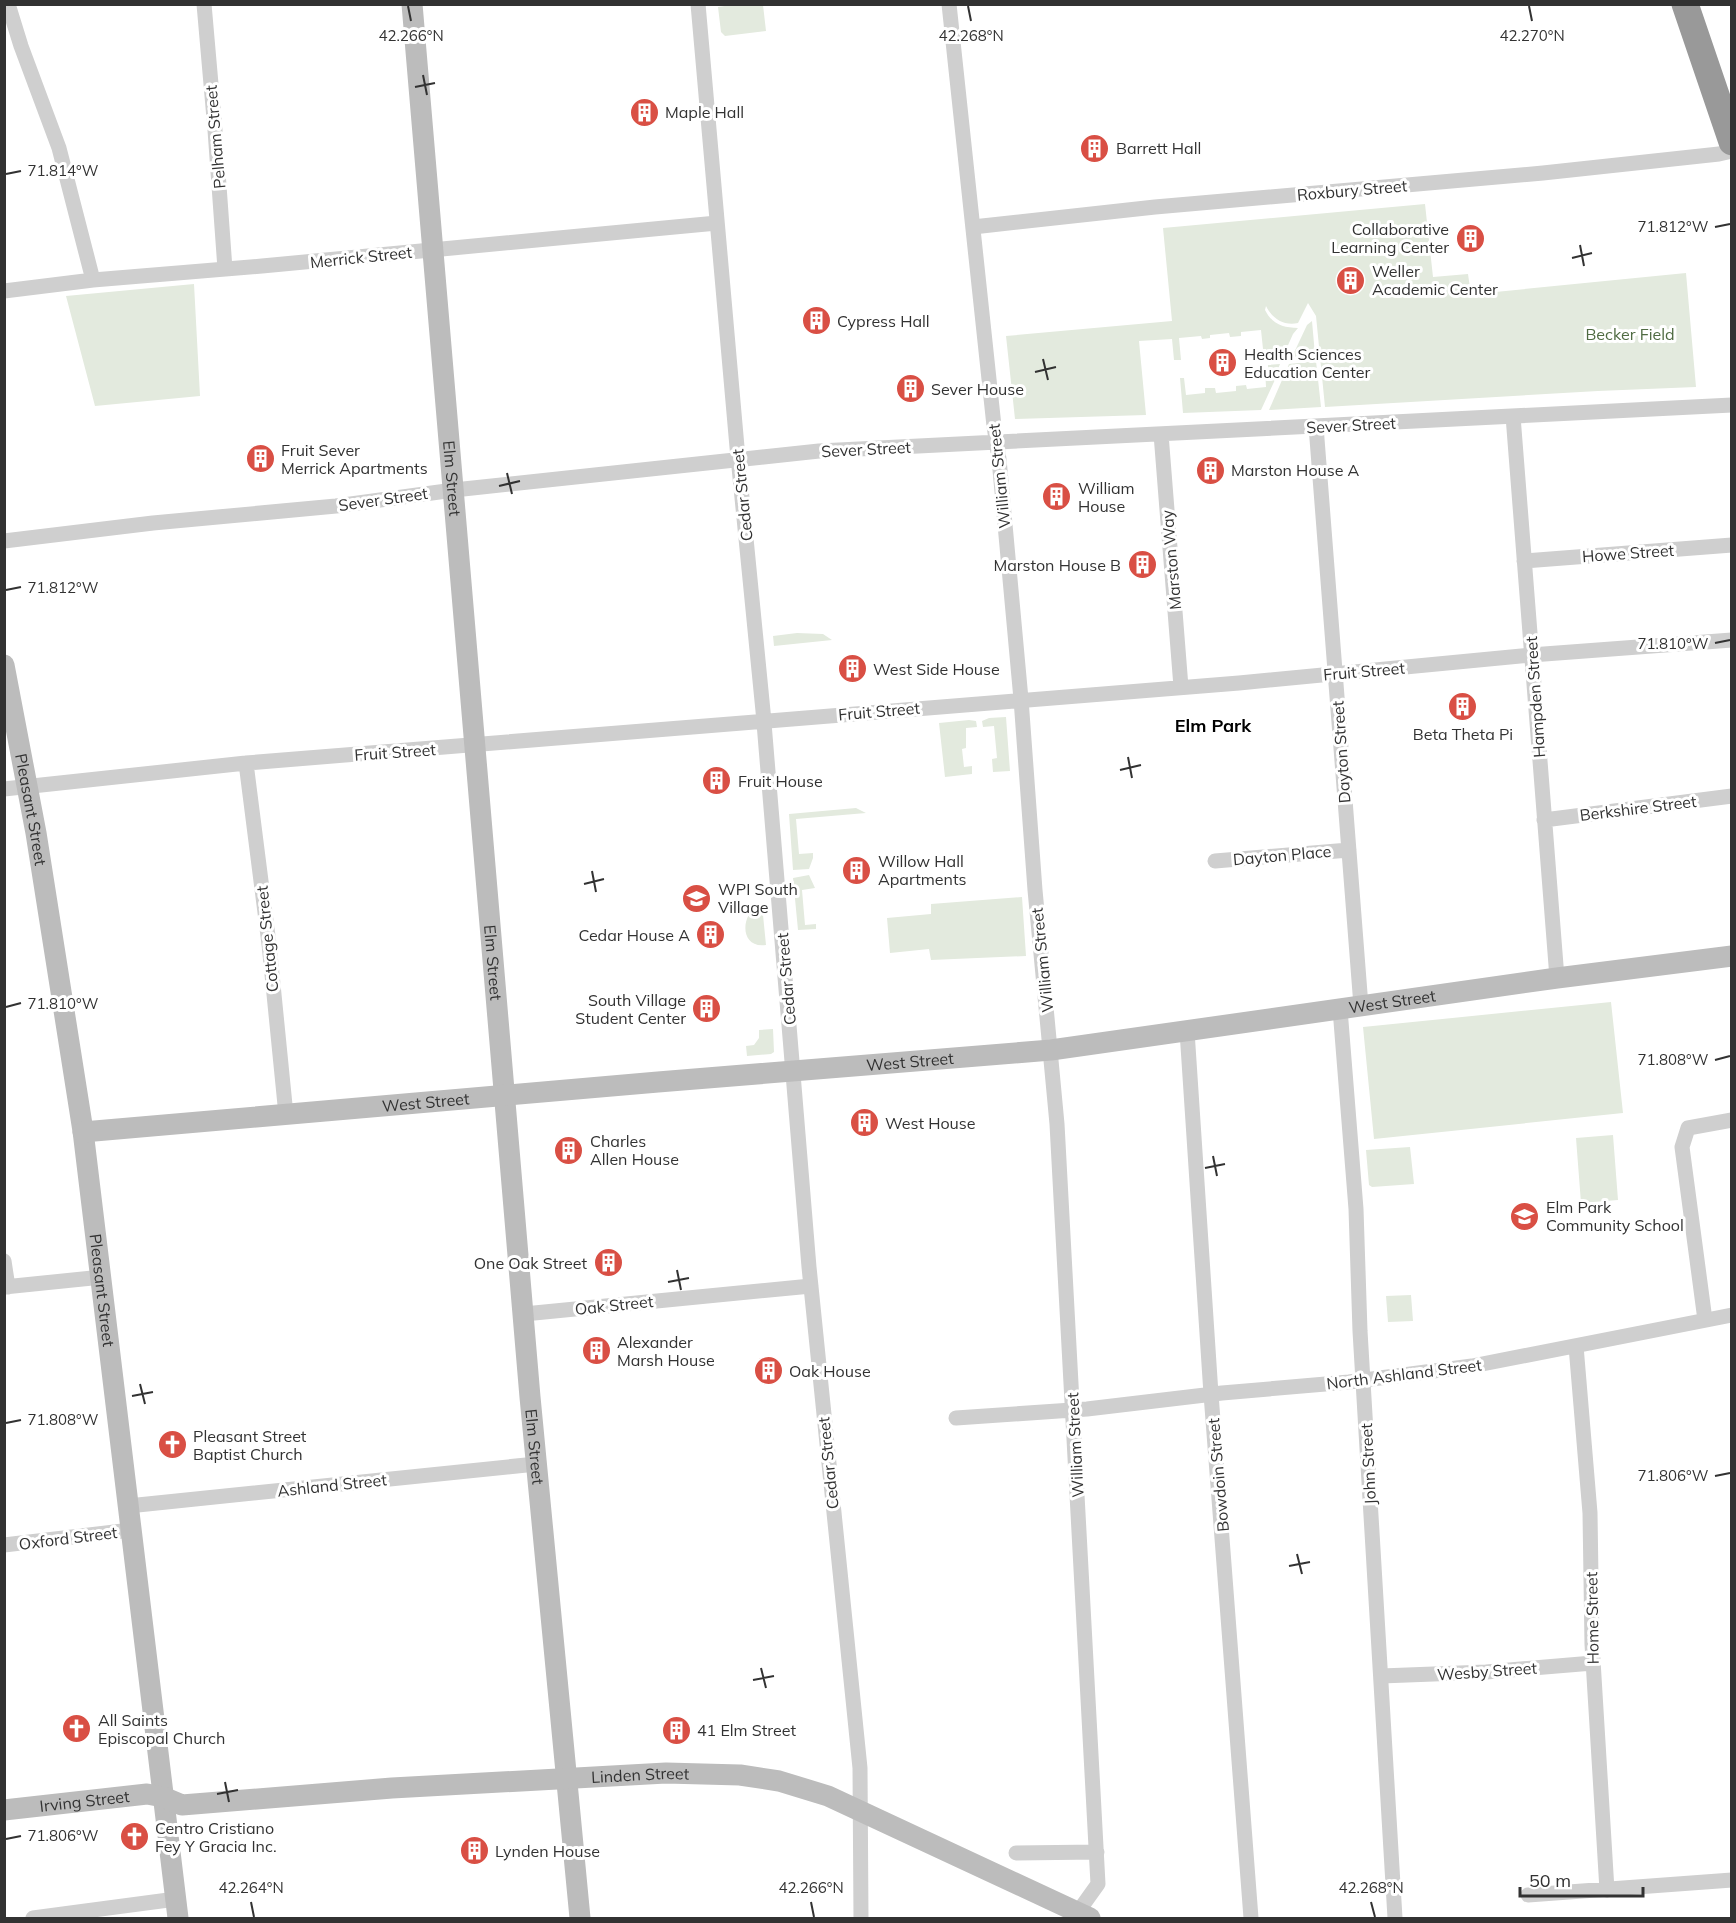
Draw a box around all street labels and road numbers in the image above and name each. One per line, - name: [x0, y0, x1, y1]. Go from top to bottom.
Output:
- street label: Pelham Street: [200, 84, 229, 190]
- street label: Roxbury Street: [1296, 175, 1408, 205]
- street label: Merrick Street: [309, 242, 413, 272]
- street label: Sever Street: [1306, 413, 1397, 437]
- street label: William Street: [984, 422, 1014, 529]
- street label: Sever Street: [821, 437, 912, 461]
- street label: Elm Street: [439, 440, 465, 517]
- street label: Cedar Street: [727, 448, 757, 542]
- street label: Sever Street: [337, 483, 429, 515]
- street label: Marston Way: [1157, 509, 1185, 611]
- street label: Howe Street: [1581, 540, 1675, 566]
- street label: Hampden Street: [1521, 635, 1549, 758]
- street label: Fruit Street: [1322, 657, 1406, 685]
- street label: Fruit Street: [837, 697, 921, 725]
- street label: Dayton Street: [1327, 700, 1355, 804]
- street label: Fruit Street: [354, 739, 437, 765]
- street label: Pleasant Street: [11, 752, 51, 867]
- street label: Berkshire Street: [1578, 791, 1698, 825]
- street label: Dayton Place: [1232, 841, 1332, 869]
- street label: Cottage Street: [251, 884, 283, 993]
- street label: William Street: [1027, 906, 1057, 1013]
- street label: Elm Street: [480, 924, 506, 1002]
- street label: Cedar Street: [772, 932, 800, 1026]
- street label: West Street: [1347, 985, 1437, 1018]
- street label: West Street: [866, 1048, 955, 1075]
- street label: West Street: [381, 1088, 471, 1116]
- street label: Pleasant Street: [85, 1233, 119, 1348]
- street label: Oak Street: [574, 1291, 655, 1319]
- street label: North Ashland Street: [1325, 1355, 1483, 1393]
- street label: William Street: [1062, 1392, 1088, 1498]
- street label: Elm Street: [521, 1408, 548, 1486]
- street label: Cedar Street: [813, 1416, 843, 1510]
- street label: Bowdoin Street: [1203, 1417, 1233, 1533]
- street label: John Street: [1356, 1422, 1380, 1505]
- street label: Ashland Street: [276, 1469, 388, 1501]
- street label: Oxford Street: [18, 1522, 119, 1554]
- street label: Home Street: [1581, 1571, 1603, 1664]
- street label: Wesby Street: [1436, 1658, 1538, 1684]
- street label: Linden Street: [591, 1763, 690, 1787]
- street label: Irving Street: [39, 1786, 131, 1816]

